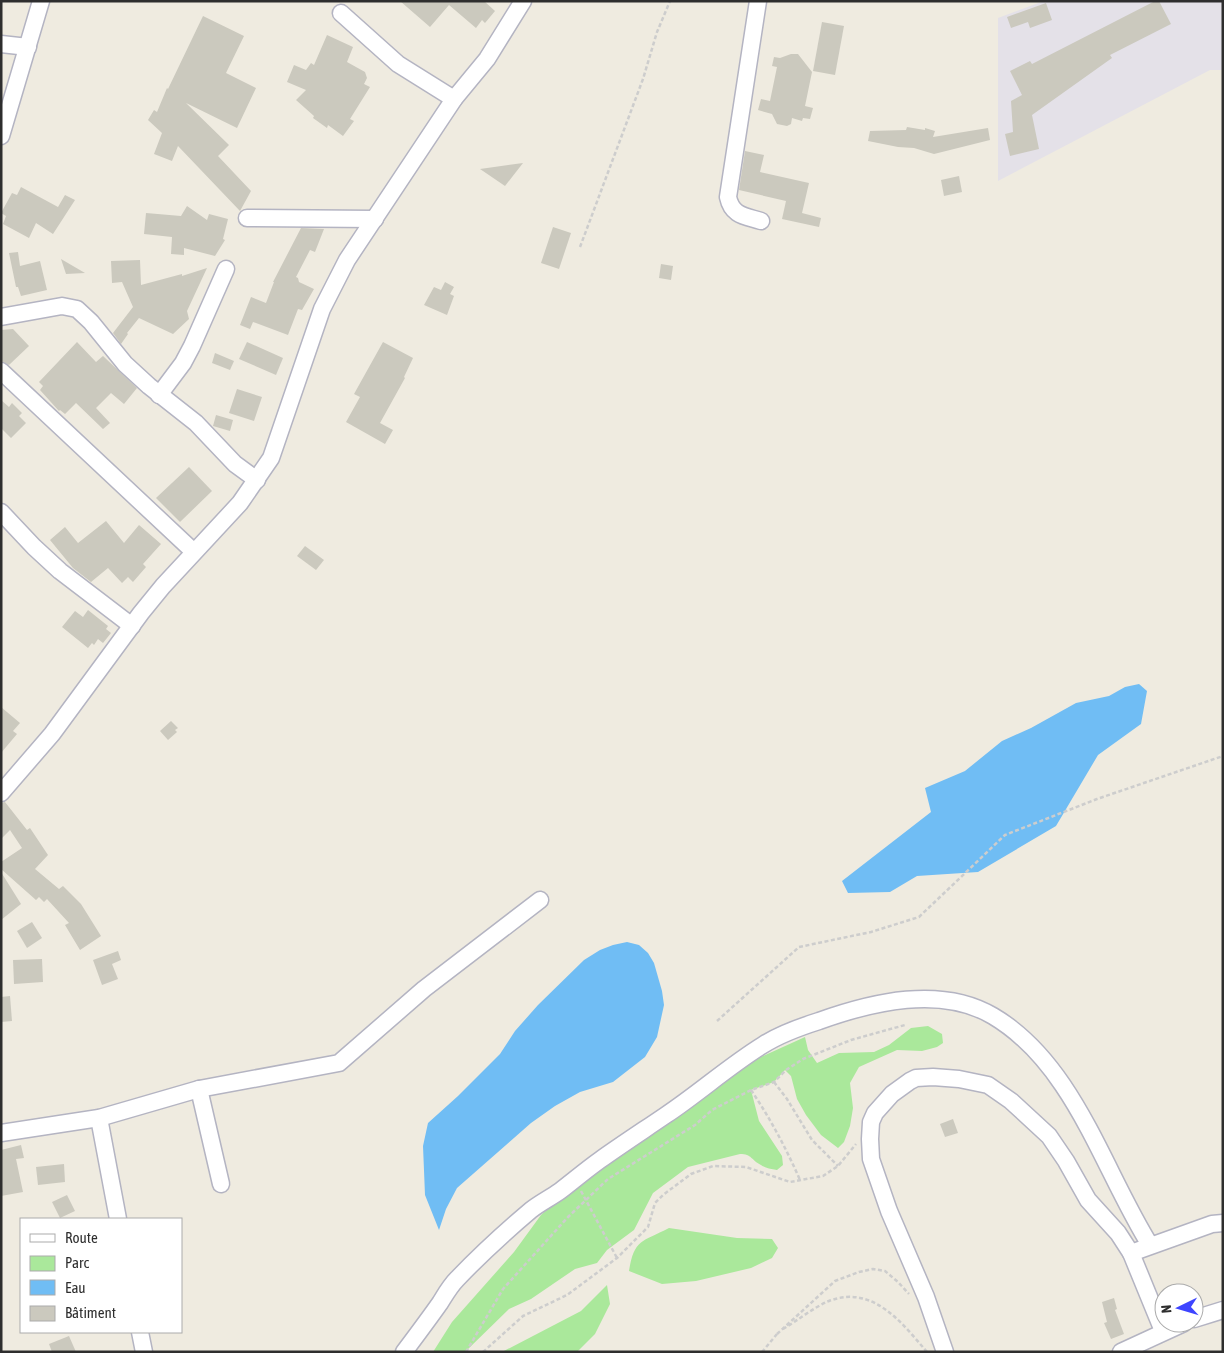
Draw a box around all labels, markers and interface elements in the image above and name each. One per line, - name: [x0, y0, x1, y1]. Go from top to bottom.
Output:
- legend: [20, 1218, 182, 1333]
- text: Route: [65, 1229, 98, 1246]
- text: Parc: [65, 1254, 89, 1271]
- text: Eau: [65, 1279, 86, 1296]
- north arrow: [1154, 1283, 1204, 1333]
- text: Bâtiment: [65, 1304, 116, 1321]
- text: N: [1158, 1304, 1174, 1314]

